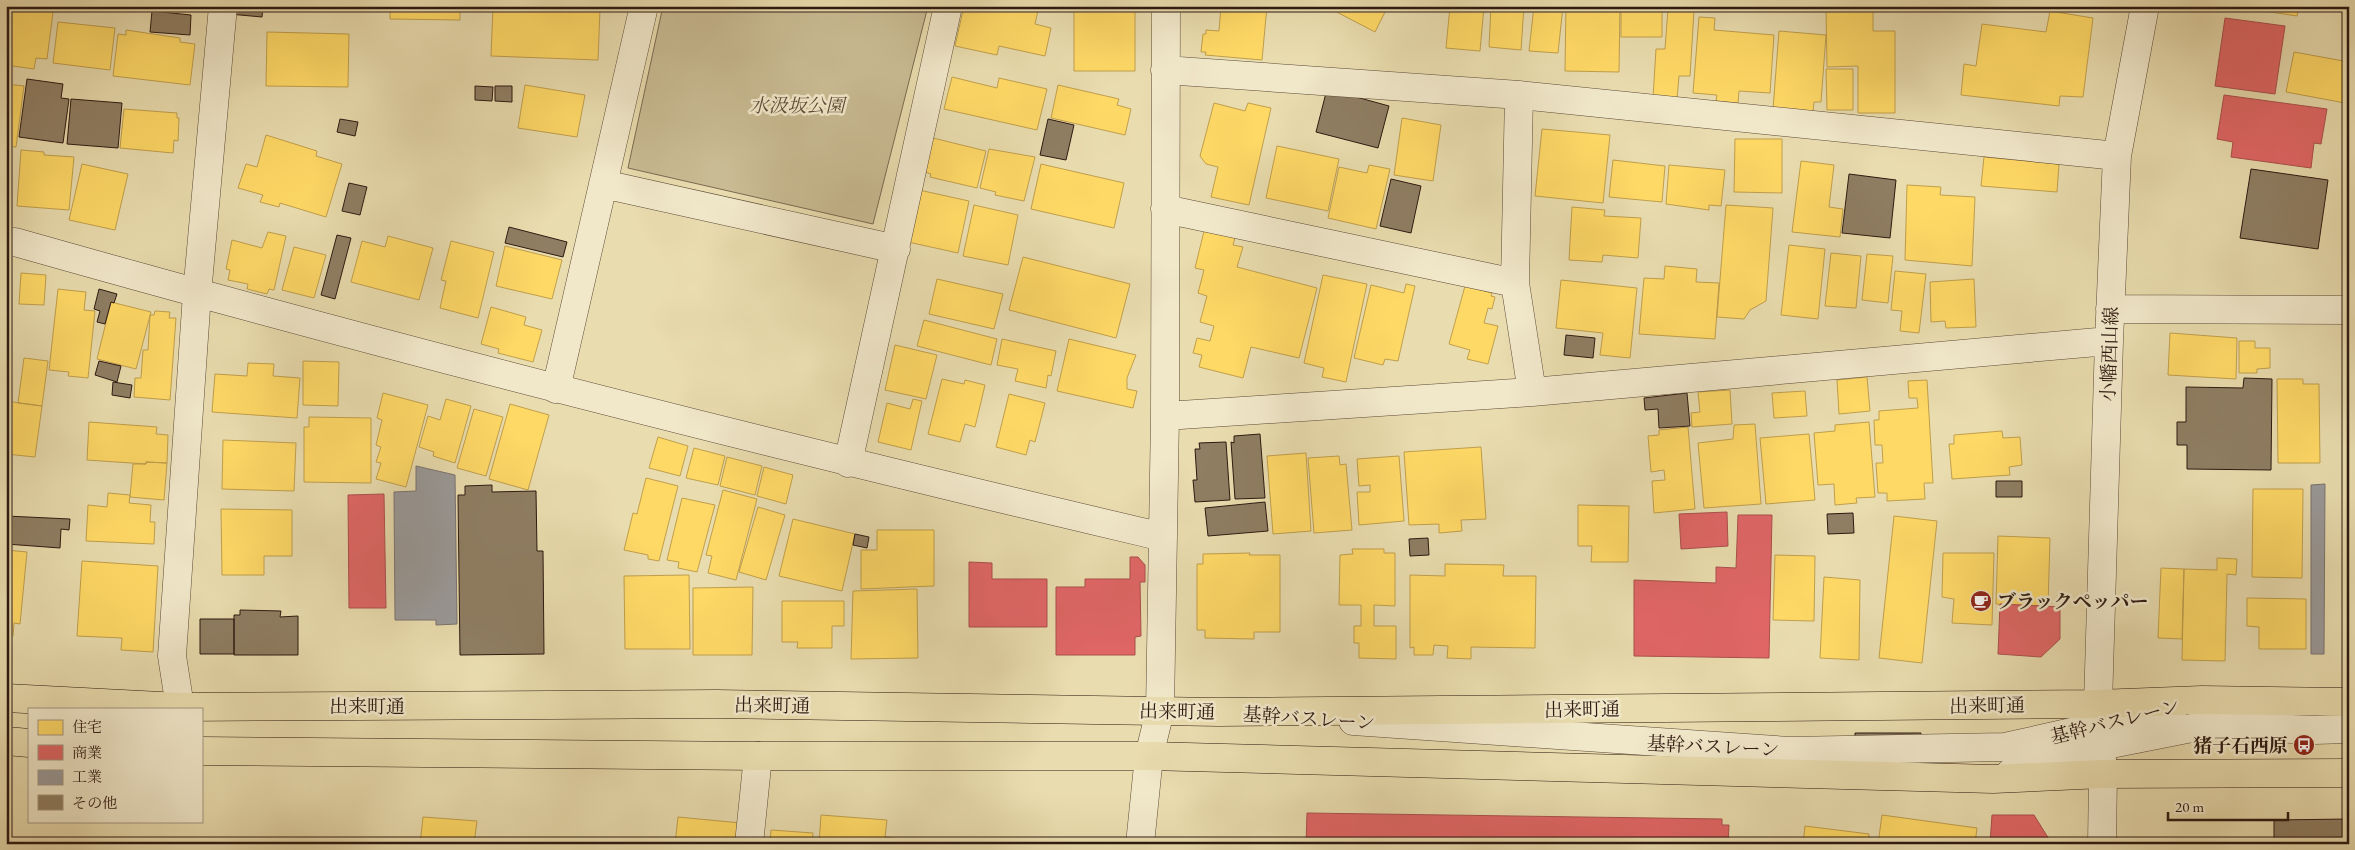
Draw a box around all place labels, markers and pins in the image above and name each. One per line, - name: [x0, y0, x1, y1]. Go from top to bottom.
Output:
- cafe icon: ブラックペッパー: [1969, 589, 1993, 613]
- place label: ブラックペッパー: [1997, 589, 2149, 614]
- place label: 猪子石西原: [2193, 733, 2288, 758]
- bus stop icon: 猪子石西原: [2292, 733, 2316, 757]

